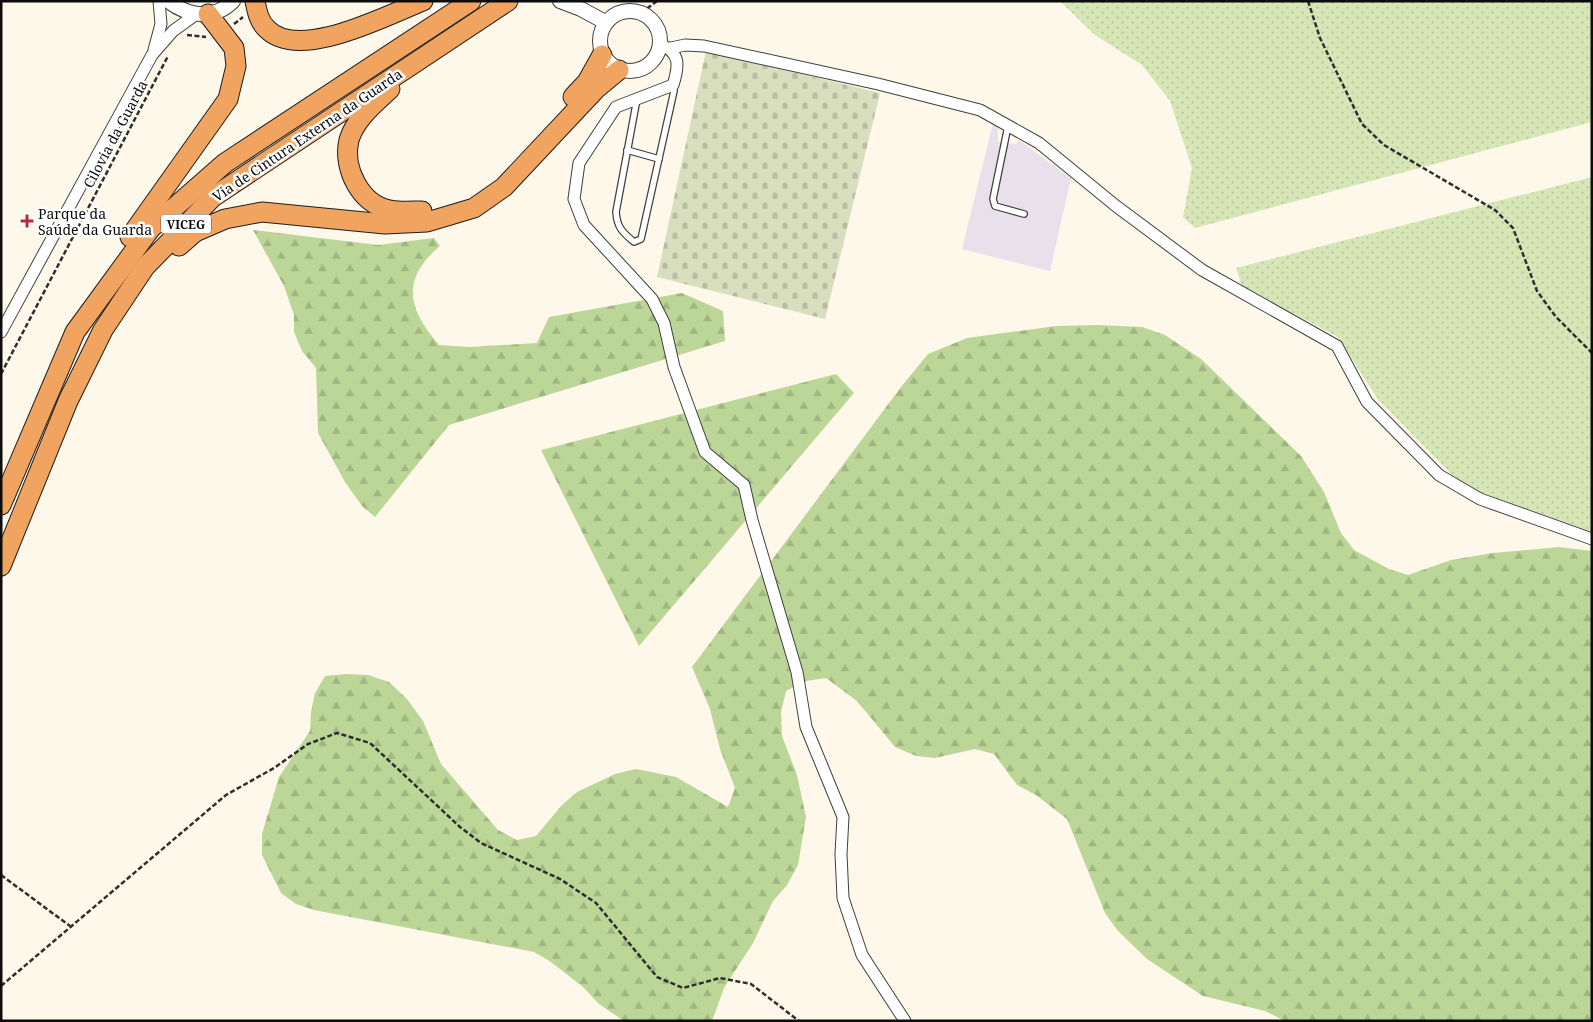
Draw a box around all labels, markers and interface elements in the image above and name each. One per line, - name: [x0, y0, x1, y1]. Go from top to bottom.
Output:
- street label: Via de Cintura Externa da Guarda: [208, 64, 406, 206]
- street label: Cilovia da Guarda: [79, 77, 152, 191]
- place label: Parque da Saúde da Guarda: [38, 204, 152, 239]
- marker: Parque da Saúde da Guarda: [20, 214, 34, 228]
- road number: VICEG: [161, 214, 211, 233]

